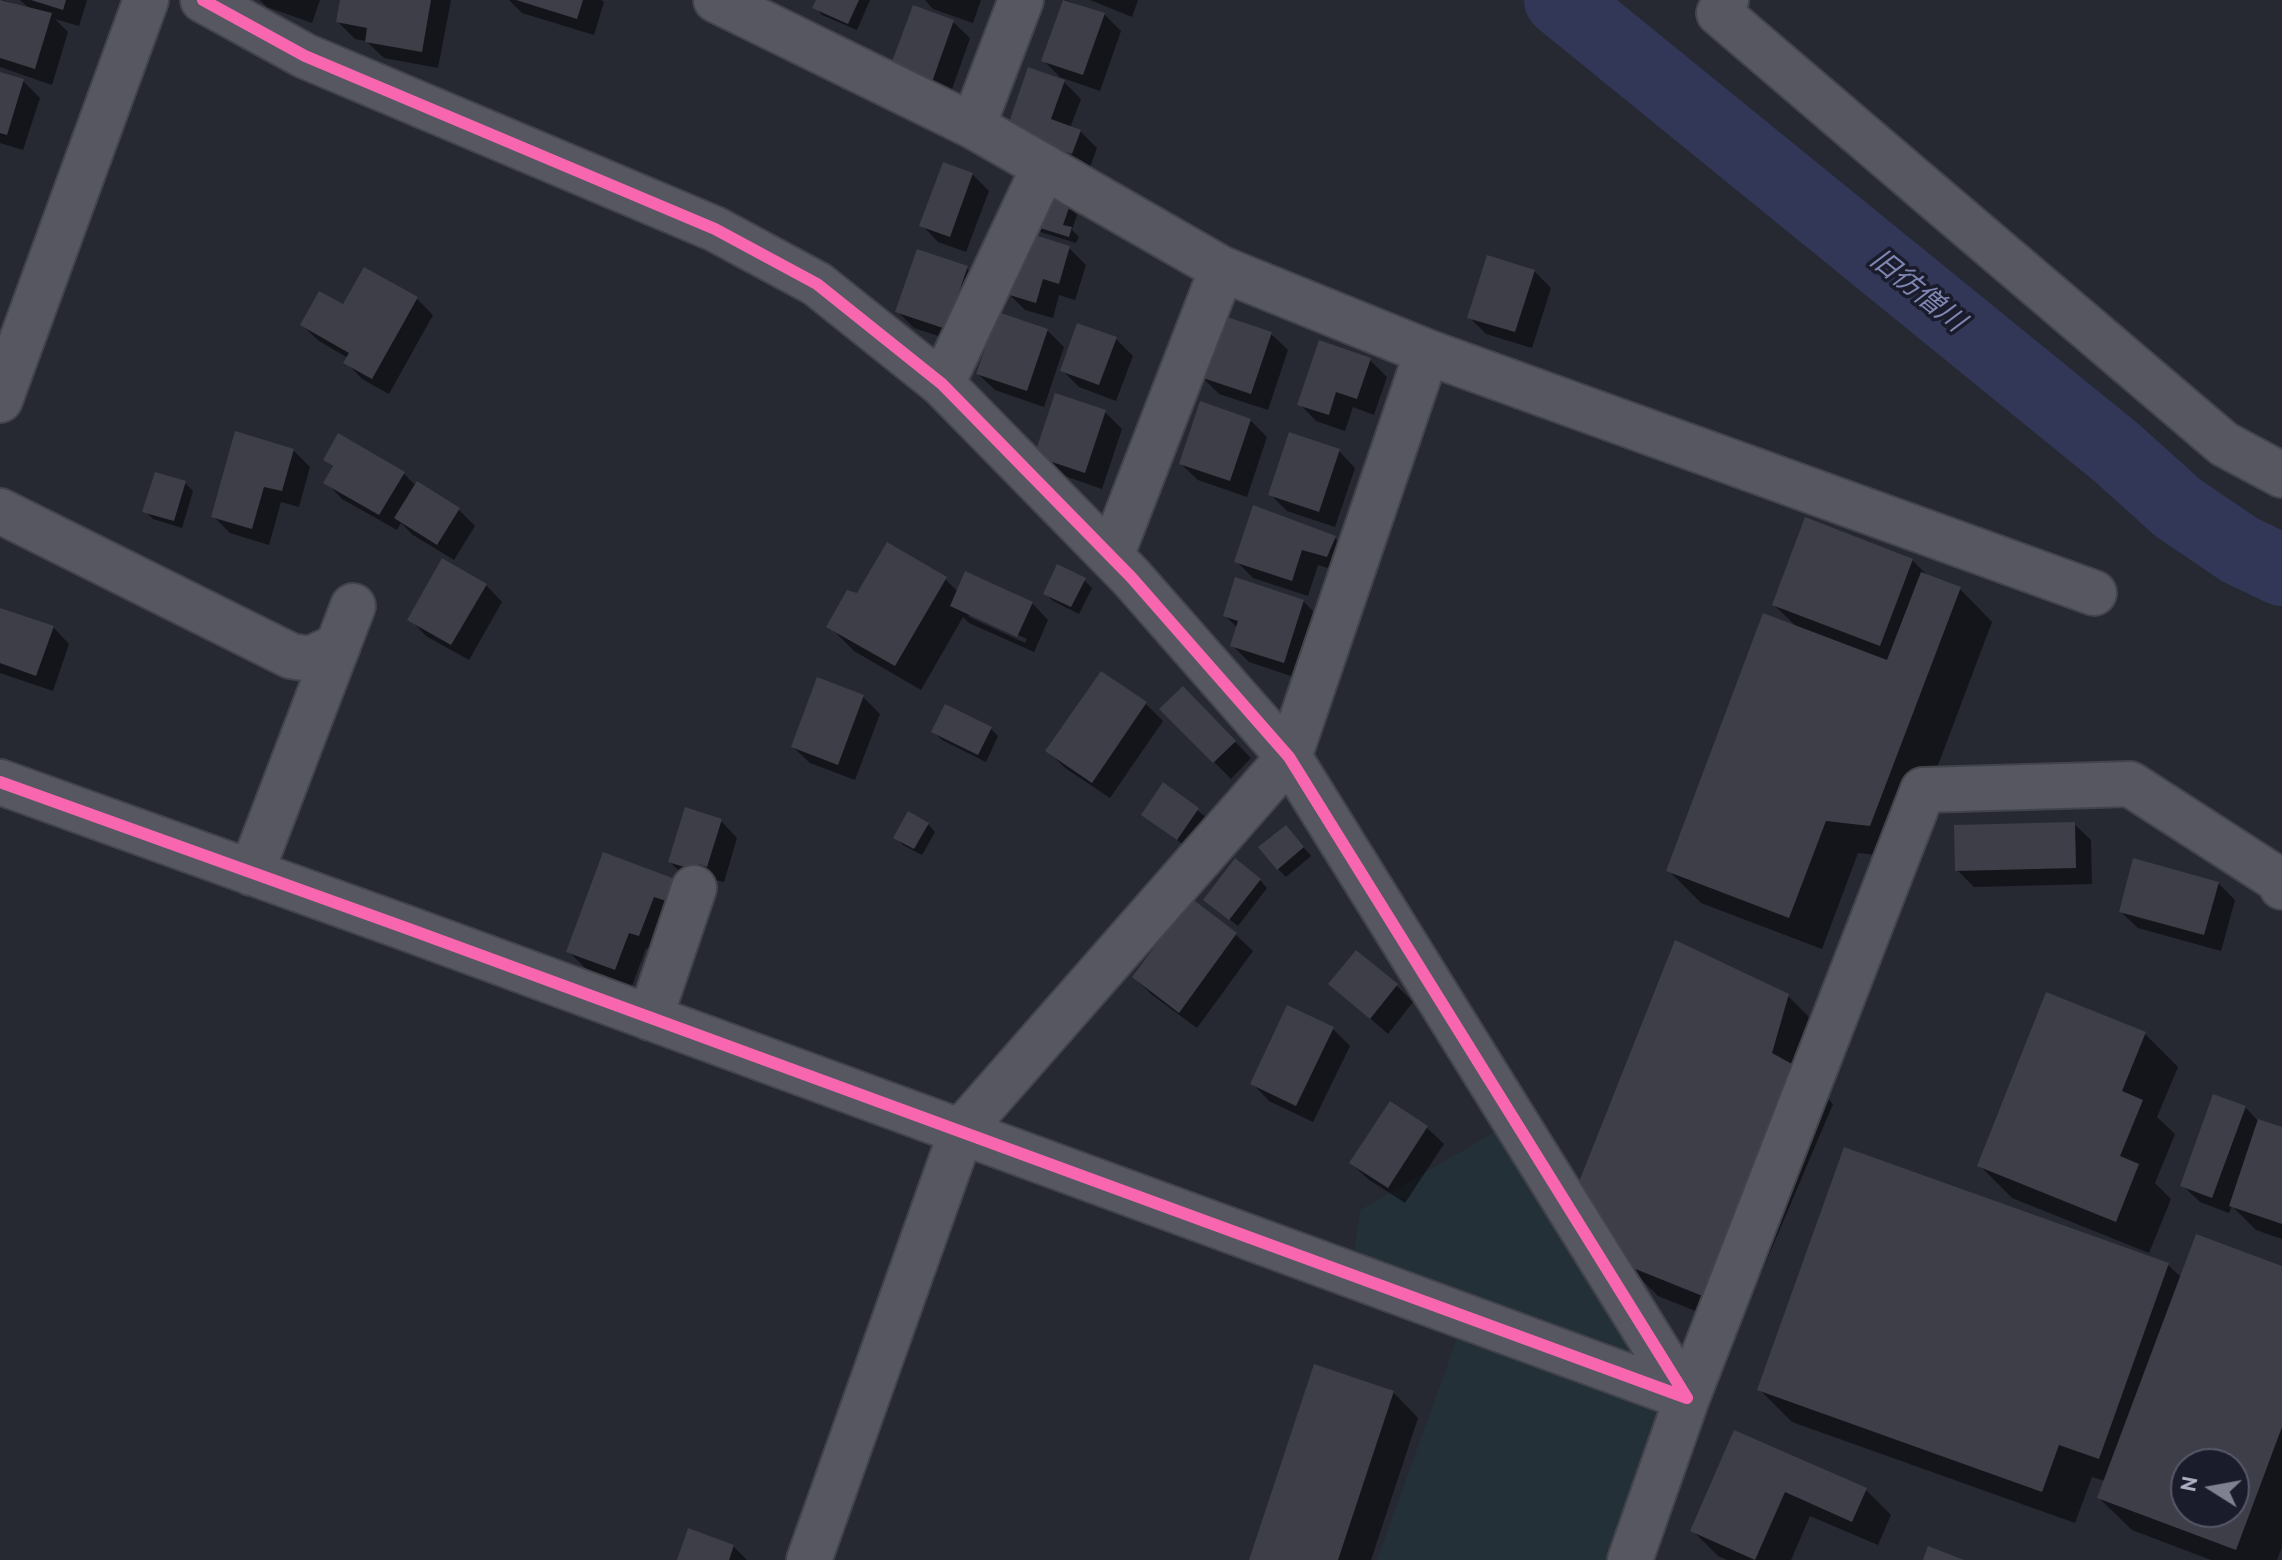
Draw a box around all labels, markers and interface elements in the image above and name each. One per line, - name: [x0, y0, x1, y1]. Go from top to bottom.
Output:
- water label: 旧彷僧川: [1863, 243, 1971, 339]
- north arrow: [2170, 1448, 2250, 1528]
- text: N: [2173, 1474, 2204, 1494]

